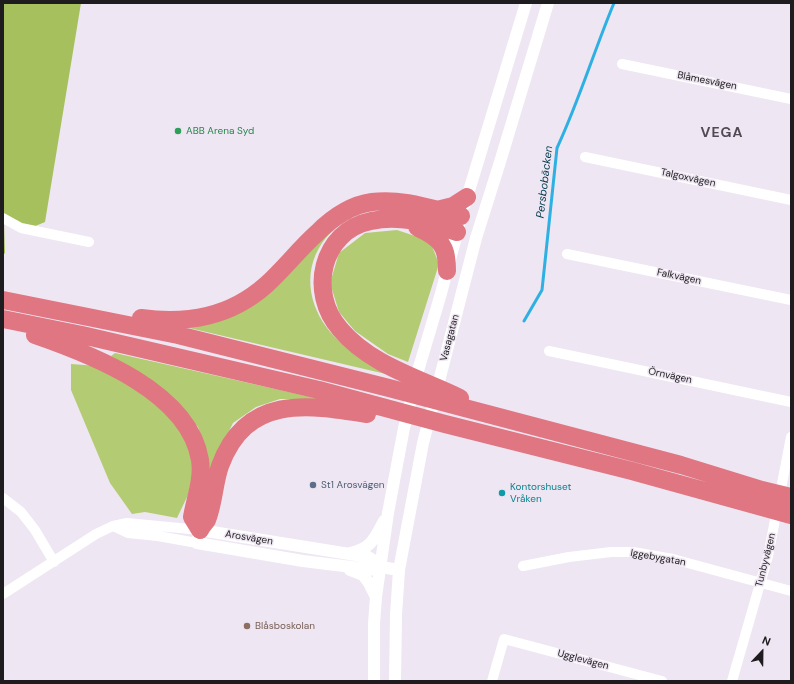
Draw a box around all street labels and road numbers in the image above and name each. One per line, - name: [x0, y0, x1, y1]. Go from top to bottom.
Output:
- street label: Blåmesvägen: [676, 69, 738, 93]
- street label: Talgoxvägen: [659, 166, 717, 190]
- street label: Falkvägen: [656, 266, 702, 288]
- street label: Vasagatan: [438, 313, 462, 363]
- street label: Örnvägen: [647, 366, 693, 386]
- street label: Arosvägen: [224, 528, 274, 548]
- street label: Tunbyvägen: [753, 532, 779, 588]
- street label: Iggebygatan: [629, 547, 687, 569]
- street label: Ugglevägen: [556, 647, 610, 673]

